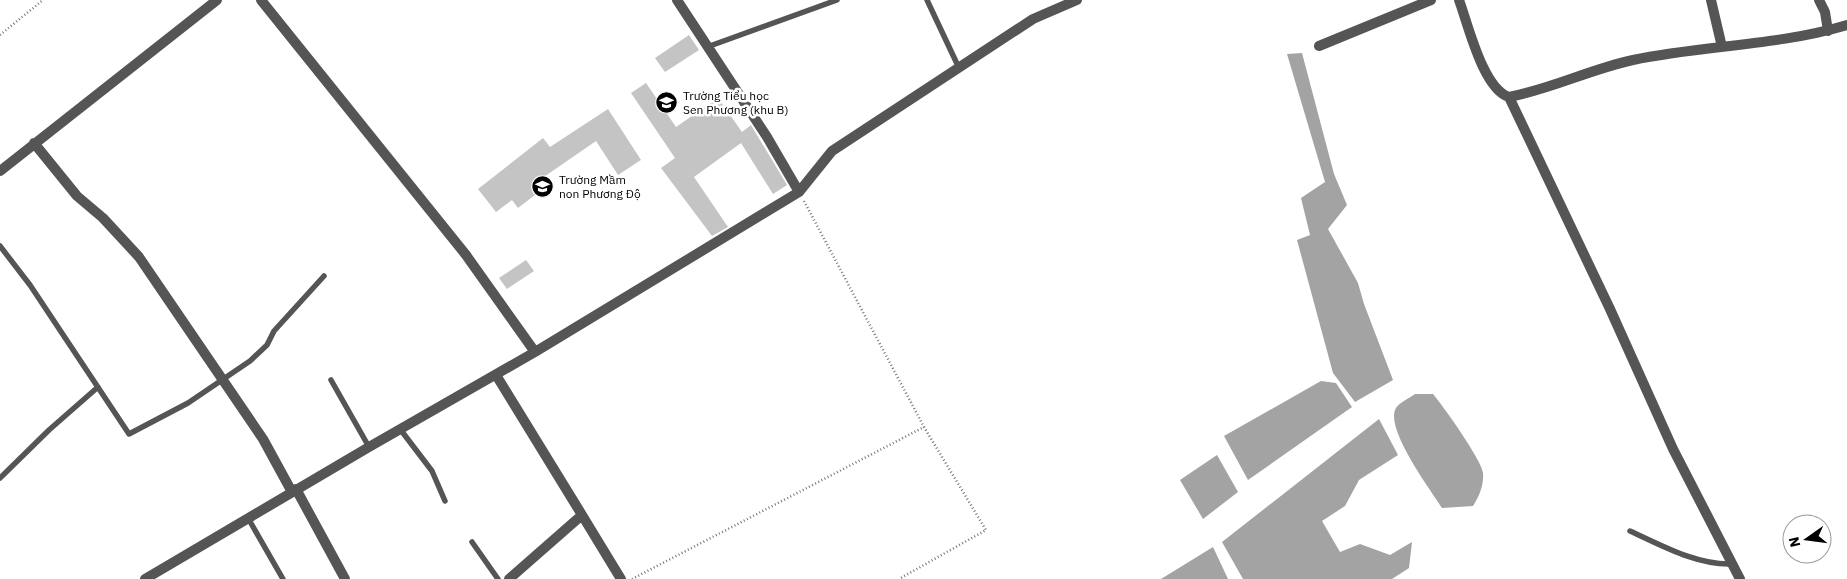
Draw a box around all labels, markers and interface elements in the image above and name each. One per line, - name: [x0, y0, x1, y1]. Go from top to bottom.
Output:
- place label: Trường Tiểu học Sen Phương (khu B): [683, 88, 788, 117]
- school or university icon: Trường Tiểu học Sen Phương (khu B): [655, 91, 679, 115]
- place label: Trường Mầm non Phương Độ: [559, 172, 641, 201]
- school or university icon: Trường Mầm non Phương Độ: [531, 175, 555, 199]
- north arrow: [1782, 514, 1832, 564]
- text: N: [1784, 535, 1804, 549]

